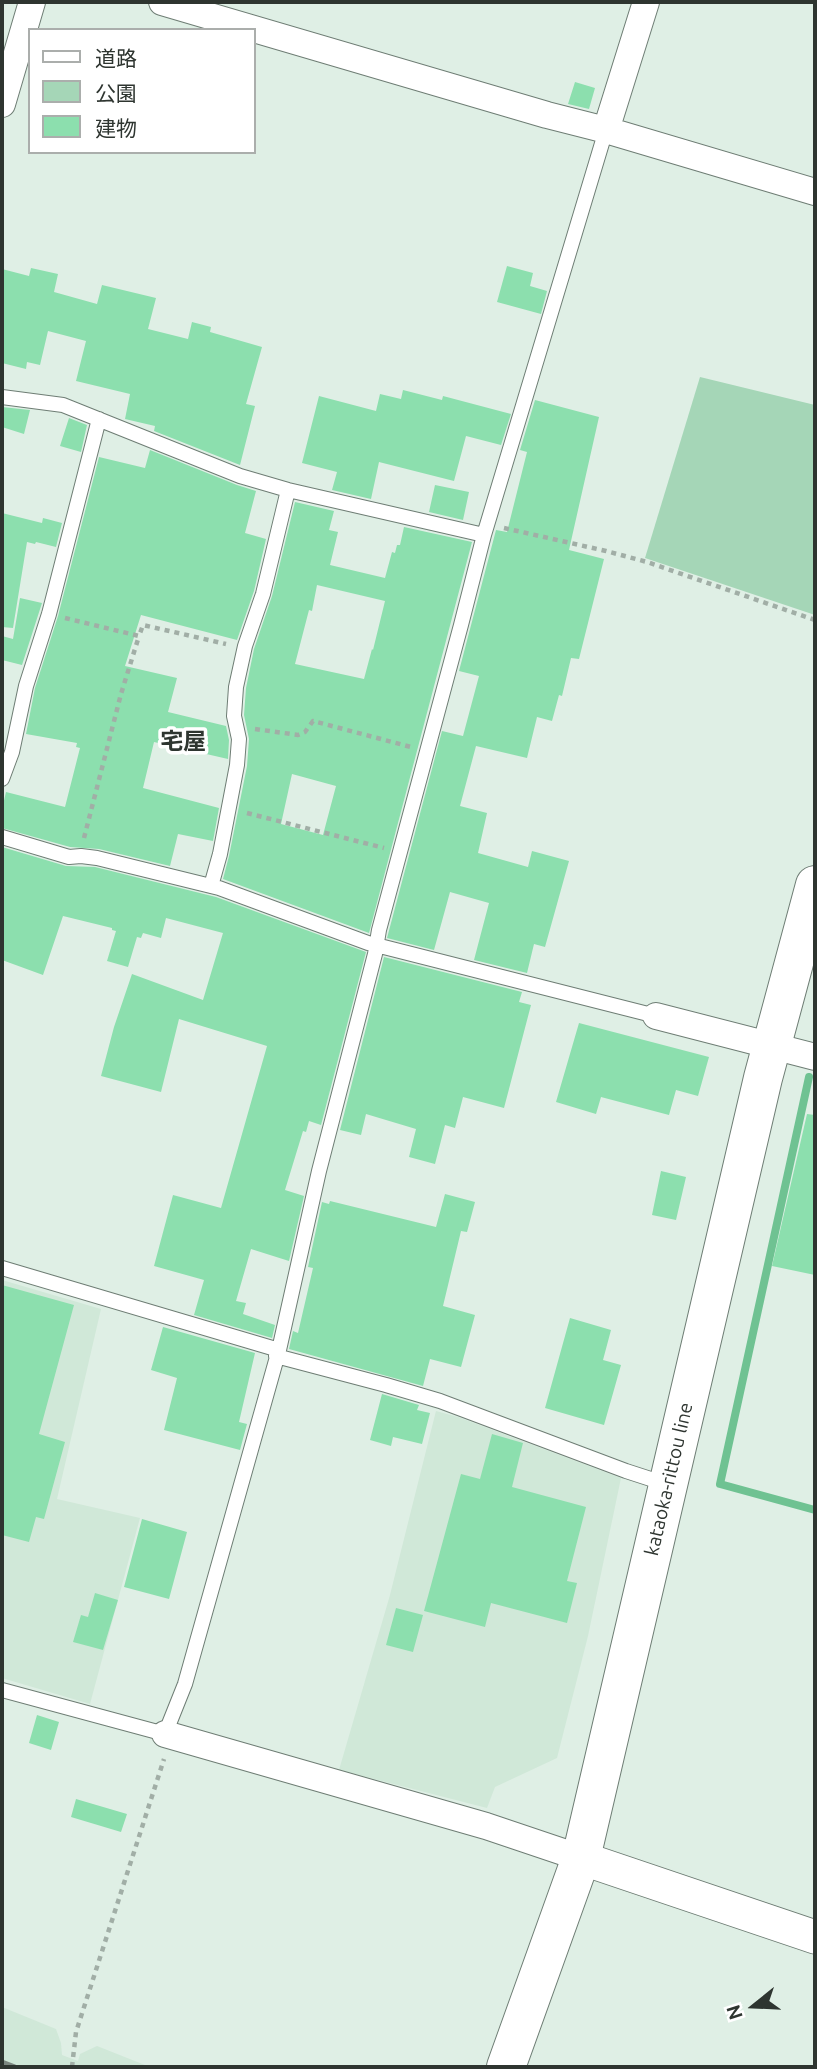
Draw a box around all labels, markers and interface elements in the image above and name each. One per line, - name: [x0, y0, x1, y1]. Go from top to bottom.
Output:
- legend: [28, 28, 256, 154]
- text: 道路: [95, 46, 137, 70]
- text: 公園: [95, 81, 137, 105]
- text: 建物: [95, 116, 137, 140]
- district label: 宅屋: [160, 727, 206, 755]
- street label: kataoka-rittou line: [640, 1400, 698, 1558]
- north arrow: [719, 1971, 789, 2041]
- text: N: [721, 2002, 747, 2023]

